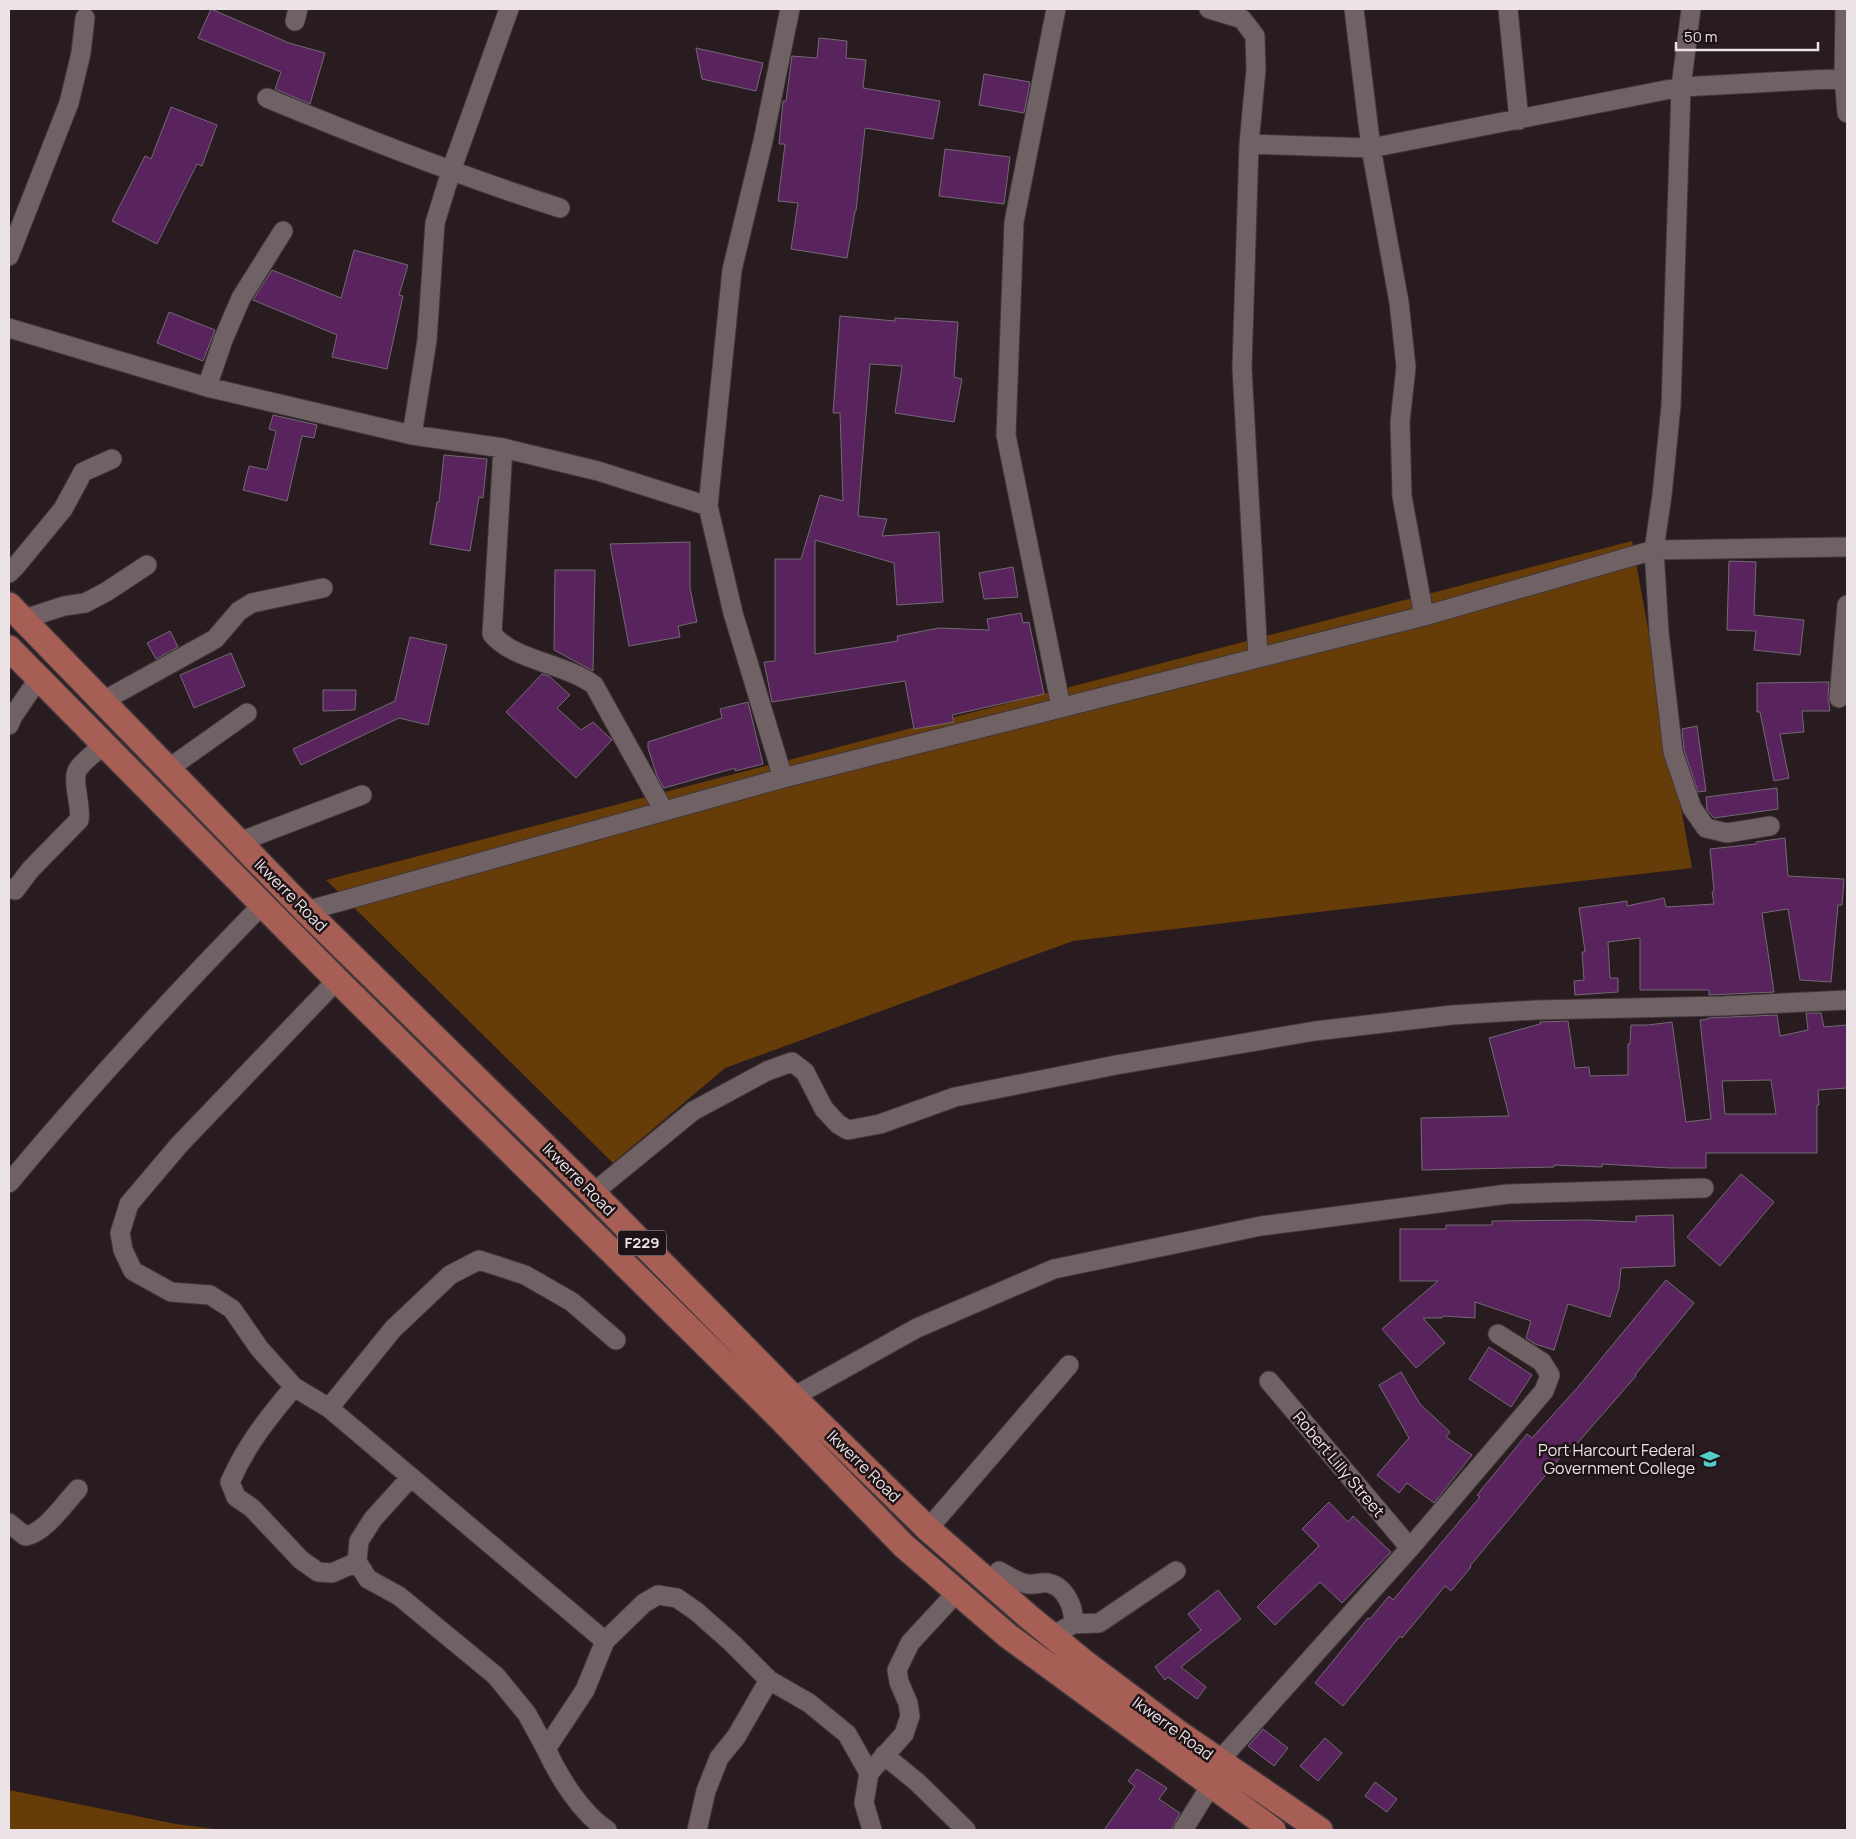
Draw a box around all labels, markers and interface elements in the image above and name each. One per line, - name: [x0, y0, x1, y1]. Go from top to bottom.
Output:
- scale bar: [1676, 20, 1818, 52]
- text: 50 m: [1684, 26, 1718, 47]
- street label: Ikwerre Road: [250, 854, 332, 936]
- street label: Ikwerre Road: [538, 1138, 620, 1220]
- road number: F229: [618, 1230, 666, 1256]
- street label: Robert Lilly Street: [1288, 1406, 1390, 1522]
- street label: Ikwerre Road: [822, 1425, 906, 1507]
- place label: Port Harcourt Federal Government College: [1538, 1439, 1695, 1479]
- school or university icon: Port Harcourt Federal Government College: [1699, 1448, 1721, 1470]
- street label: Ikwerre Road: [1128, 1691, 1218, 1765]

